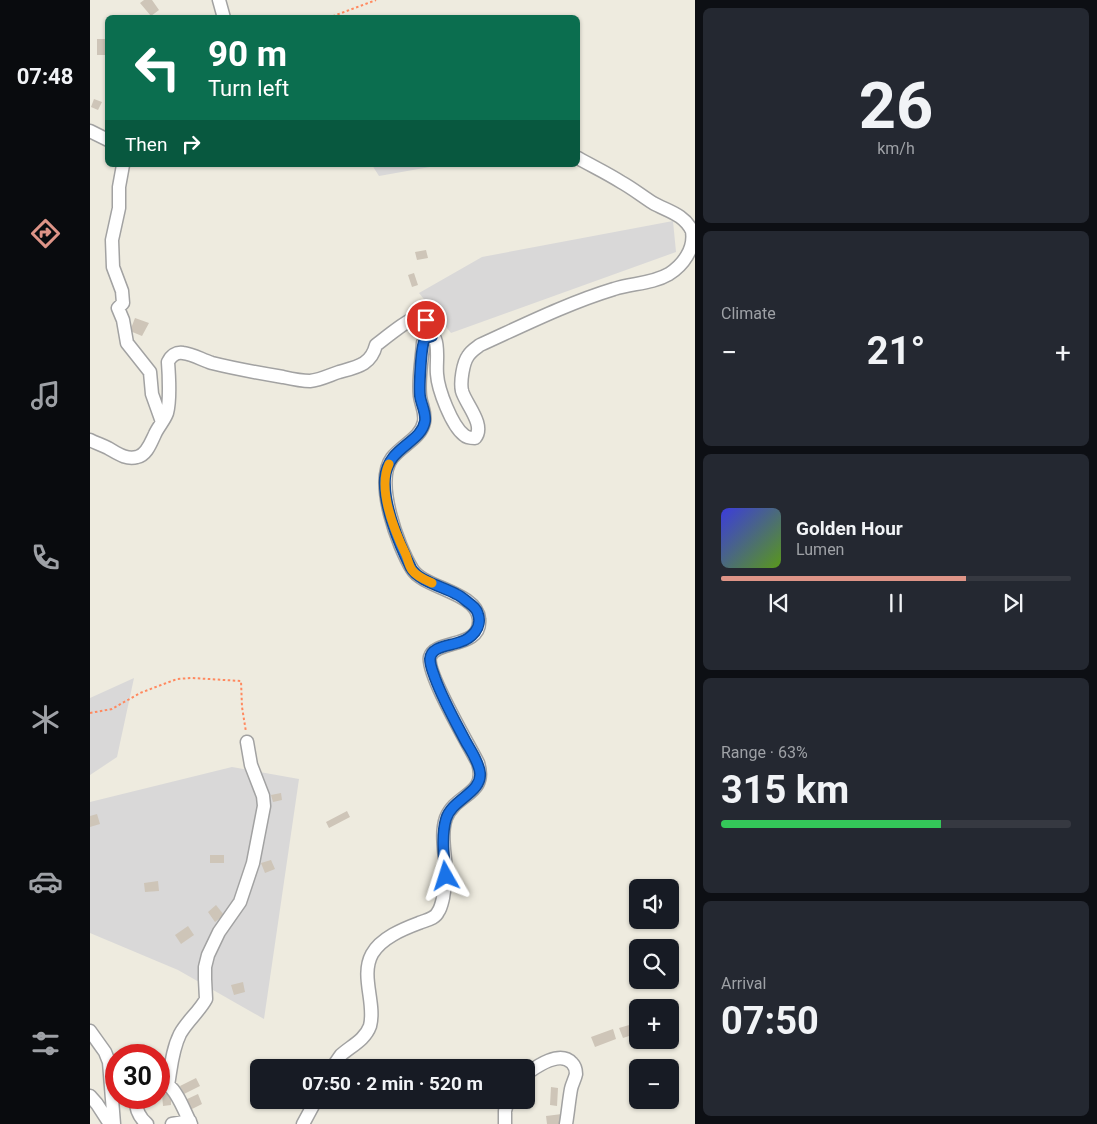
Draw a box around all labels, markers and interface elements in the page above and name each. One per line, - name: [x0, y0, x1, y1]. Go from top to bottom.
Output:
- text: 90 m: [208, 34, 287, 75]
- icon: left: [125, 35, 190, 100]
- text: 07:48: [17, 64, 73, 89]
- text: 26: [859, 68, 933, 144]
- text: Turn left: [208, 76, 289, 101]
- icon: right: [177, 130, 205, 158]
- text: Then: [125, 133, 167, 156]
- text: km/h: [877, 139, 915, 158]
- icon: directions: [28, 216, 63, 251]
- pin: [405, 299, 447, 341]
- text: Climate: [721, 304, 776, 323]
- icon: arrive: [412, 306, 440, 334]
- text: 21°: [867, 329, 925, 373]
- text: −: [721, 336, 737, 369]
- text: +: [1055, 336, 1071, 369]
- icon: music: [28, 378, 63, 413]
- text: Golden Hour: [796, 517, 903, 540]
- icon: phone: [28, 540, 63, 575]
- text: Lumen: [796, 540, 844, 559]
- icon: previous: [765, 589, 793, 617]
- icon: pause: [882, 589, 910, 617]
- icon: next: [999, 589, 1027, 617]
- icon: climate: [28, 702, 63, 737]
- text: Range · 63%: [721, 743, 808, 762]
- text: 315 km: [721, 768, 849, 812]
- position arrow: [419, 849, 471, 901]
- icon: car: [28, 864, 63, 899]
- map controls: [629, 879, 679, 1109]
- button: sound: [629, 879, 679, 929]
- button: search: [629, 939, 679, 989]
- text: Arrival: [721, 974, 766, 993]
- button: +: [629, 999, 679, 1049]
- text: 07:50: [721, 999, 819, 1043]
- icon: filters: [28, 1026, 63, 1061]
- speed limit sign: 30: [105, 1044, 170, 1109]
- button: −: [629, 1059, 679, 1109]
- text: 07:50 · 2 min · 520 m: [302, 1072, 483, 1095]

